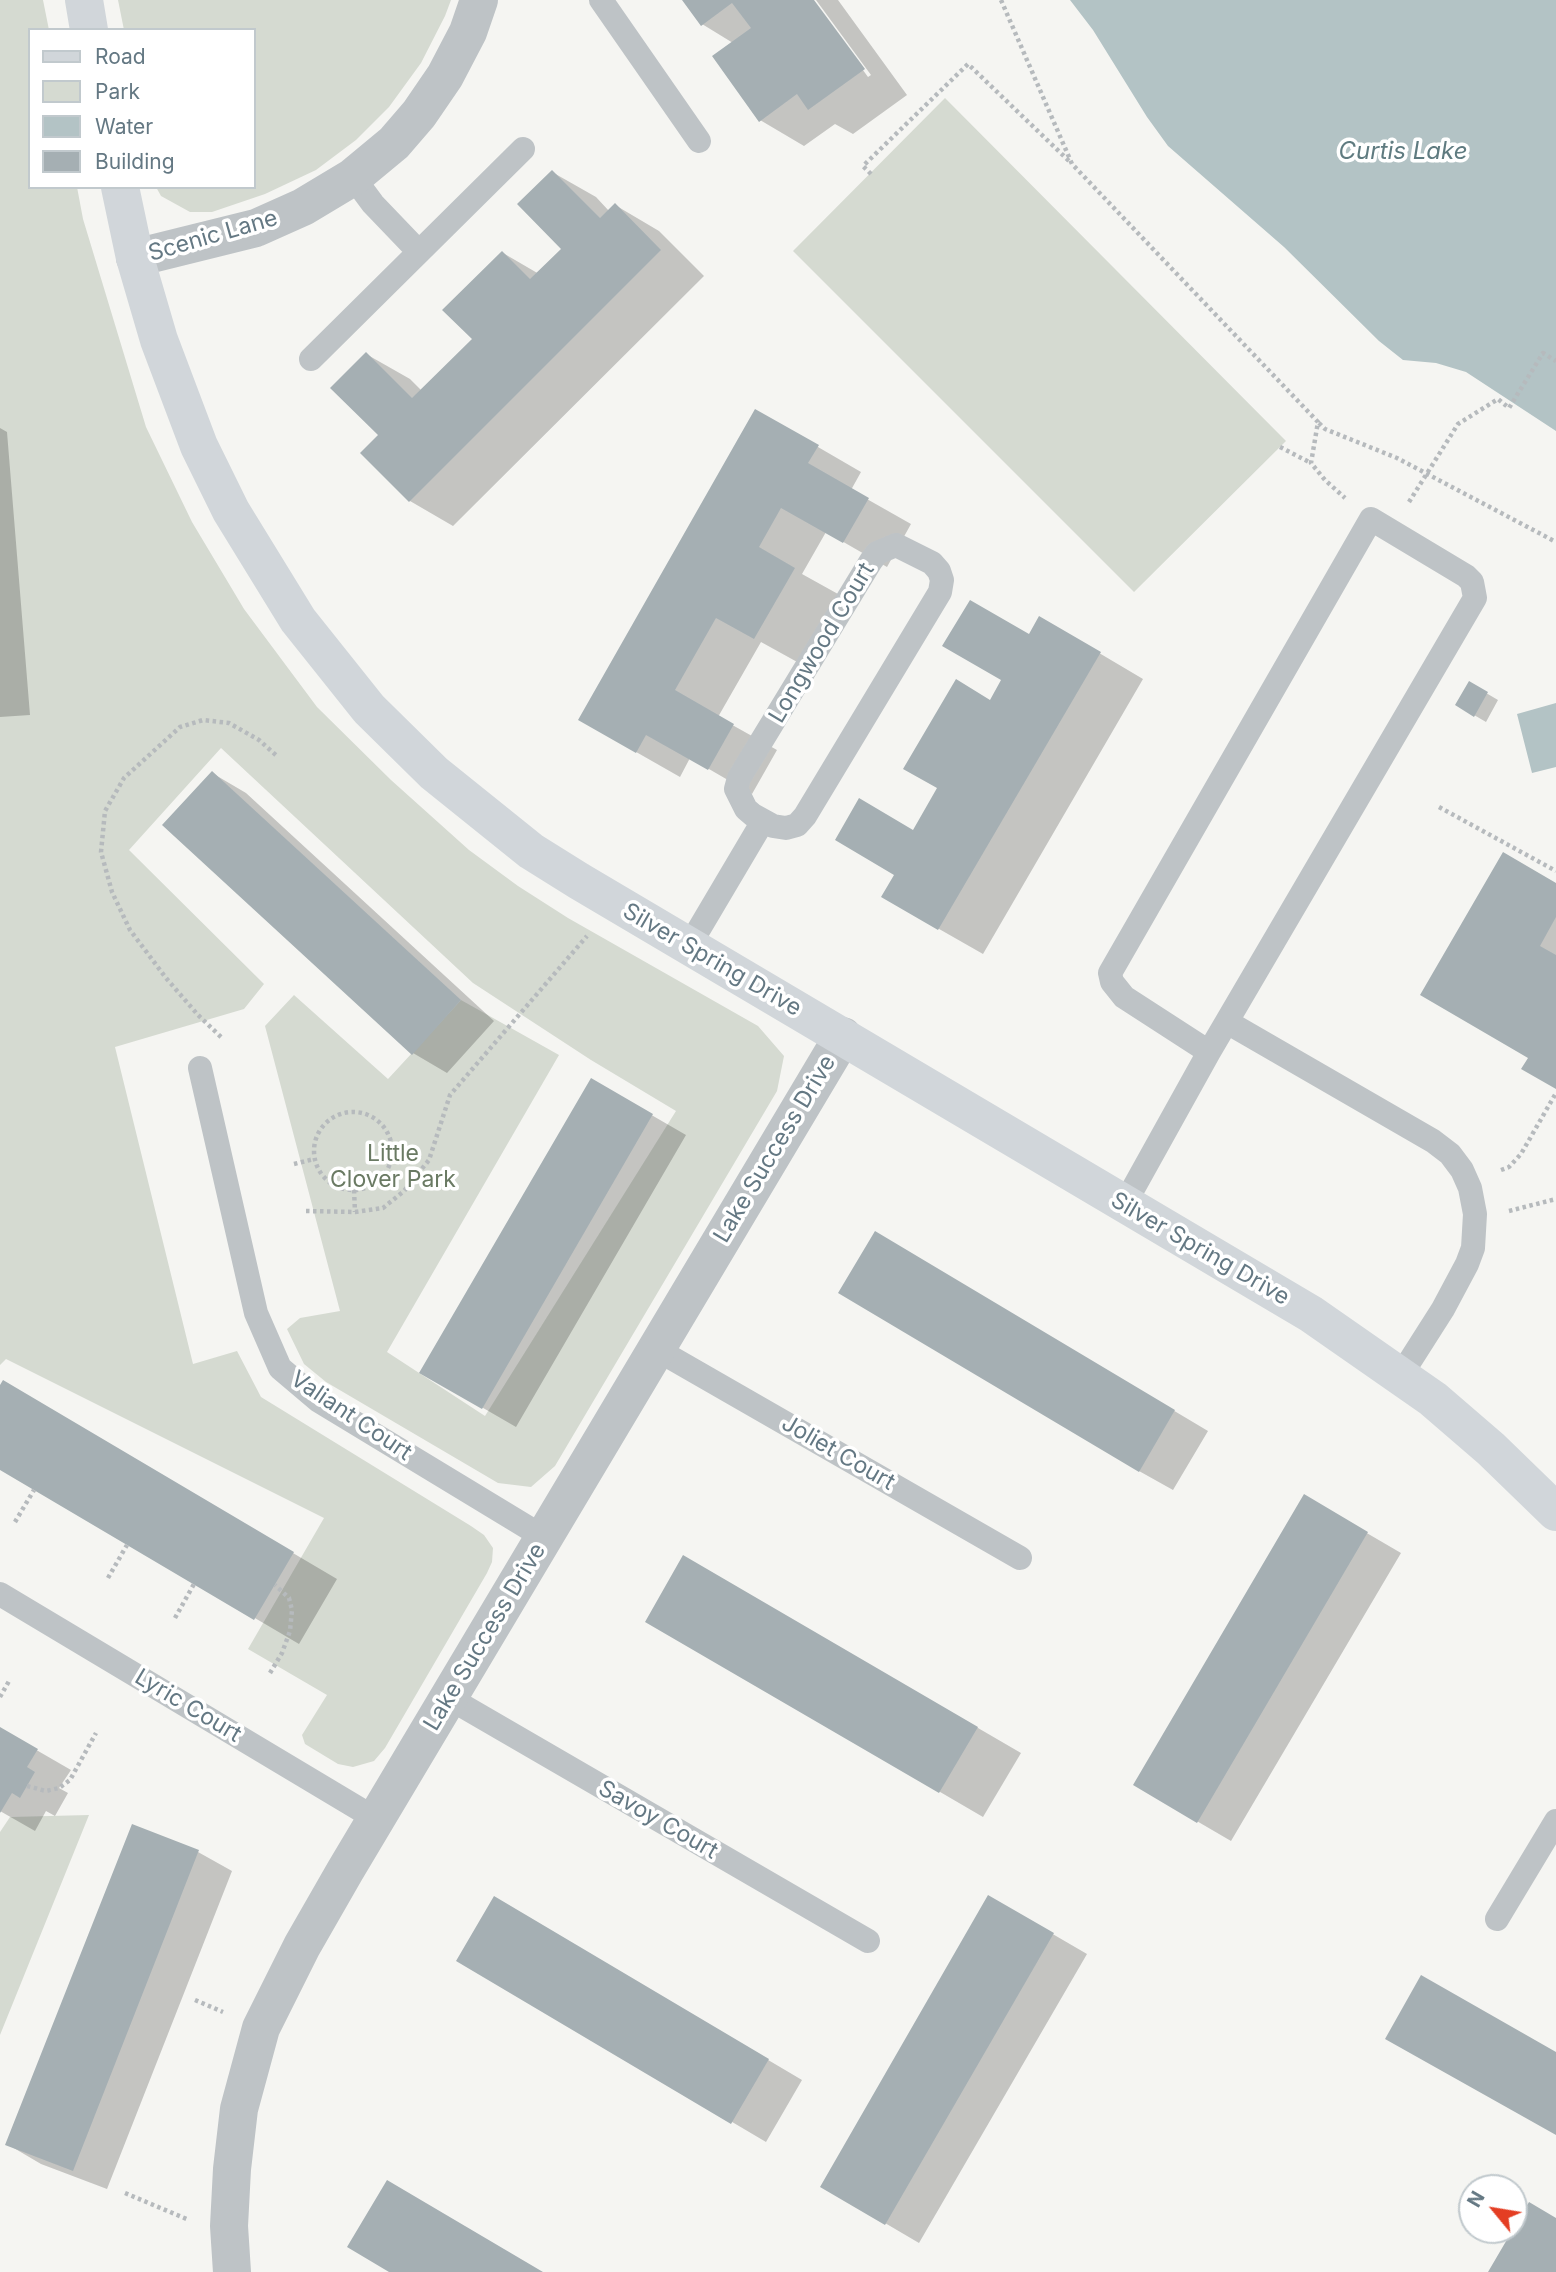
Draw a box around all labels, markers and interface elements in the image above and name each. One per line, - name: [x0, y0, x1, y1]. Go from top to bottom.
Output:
- legend: [28, 28, 256, 189]
- text: Road: [95, 44, 146, 69]
- text: Park: [95, 79, 140, 104]
- text: Water: [95, 114, 153, 139]
- water label: Curtis Lake: [1338, 138, 1468, 166]
- text: Building: [95, 149, 175, 174]
- street label: Scenic Lane: [145, 204, 281, 268]
- street label: Longwood Court: [763, 558, 881, 728]
- street label: Silver Spring Drive: [618, 898, 806, 1022]
- street label: Lake Success Drive: [708, 1050, 842, 1248]
- park label: Little Clover Park: [330, 1140, 456, 1194]
- street label: Silver Spring Drive: [1106, 1187, 1294, 1311]
- street label: Valiant Court: [285, 1365, 417, 1467]
- street label: Joliet Court: [776, 1409, 900, 1497]
- street label: Lake Success Drive: [418, 1538, 552, 1736]
- street label: Lyric Court: [130, 1663, 246, 1749]
- street label: Savoy Court: [593, 1775, 723, 1865]
- north arrow: [1458, 2174, 1528, 2244]
- text: N: [1463, 2187, 1490, 2211]

